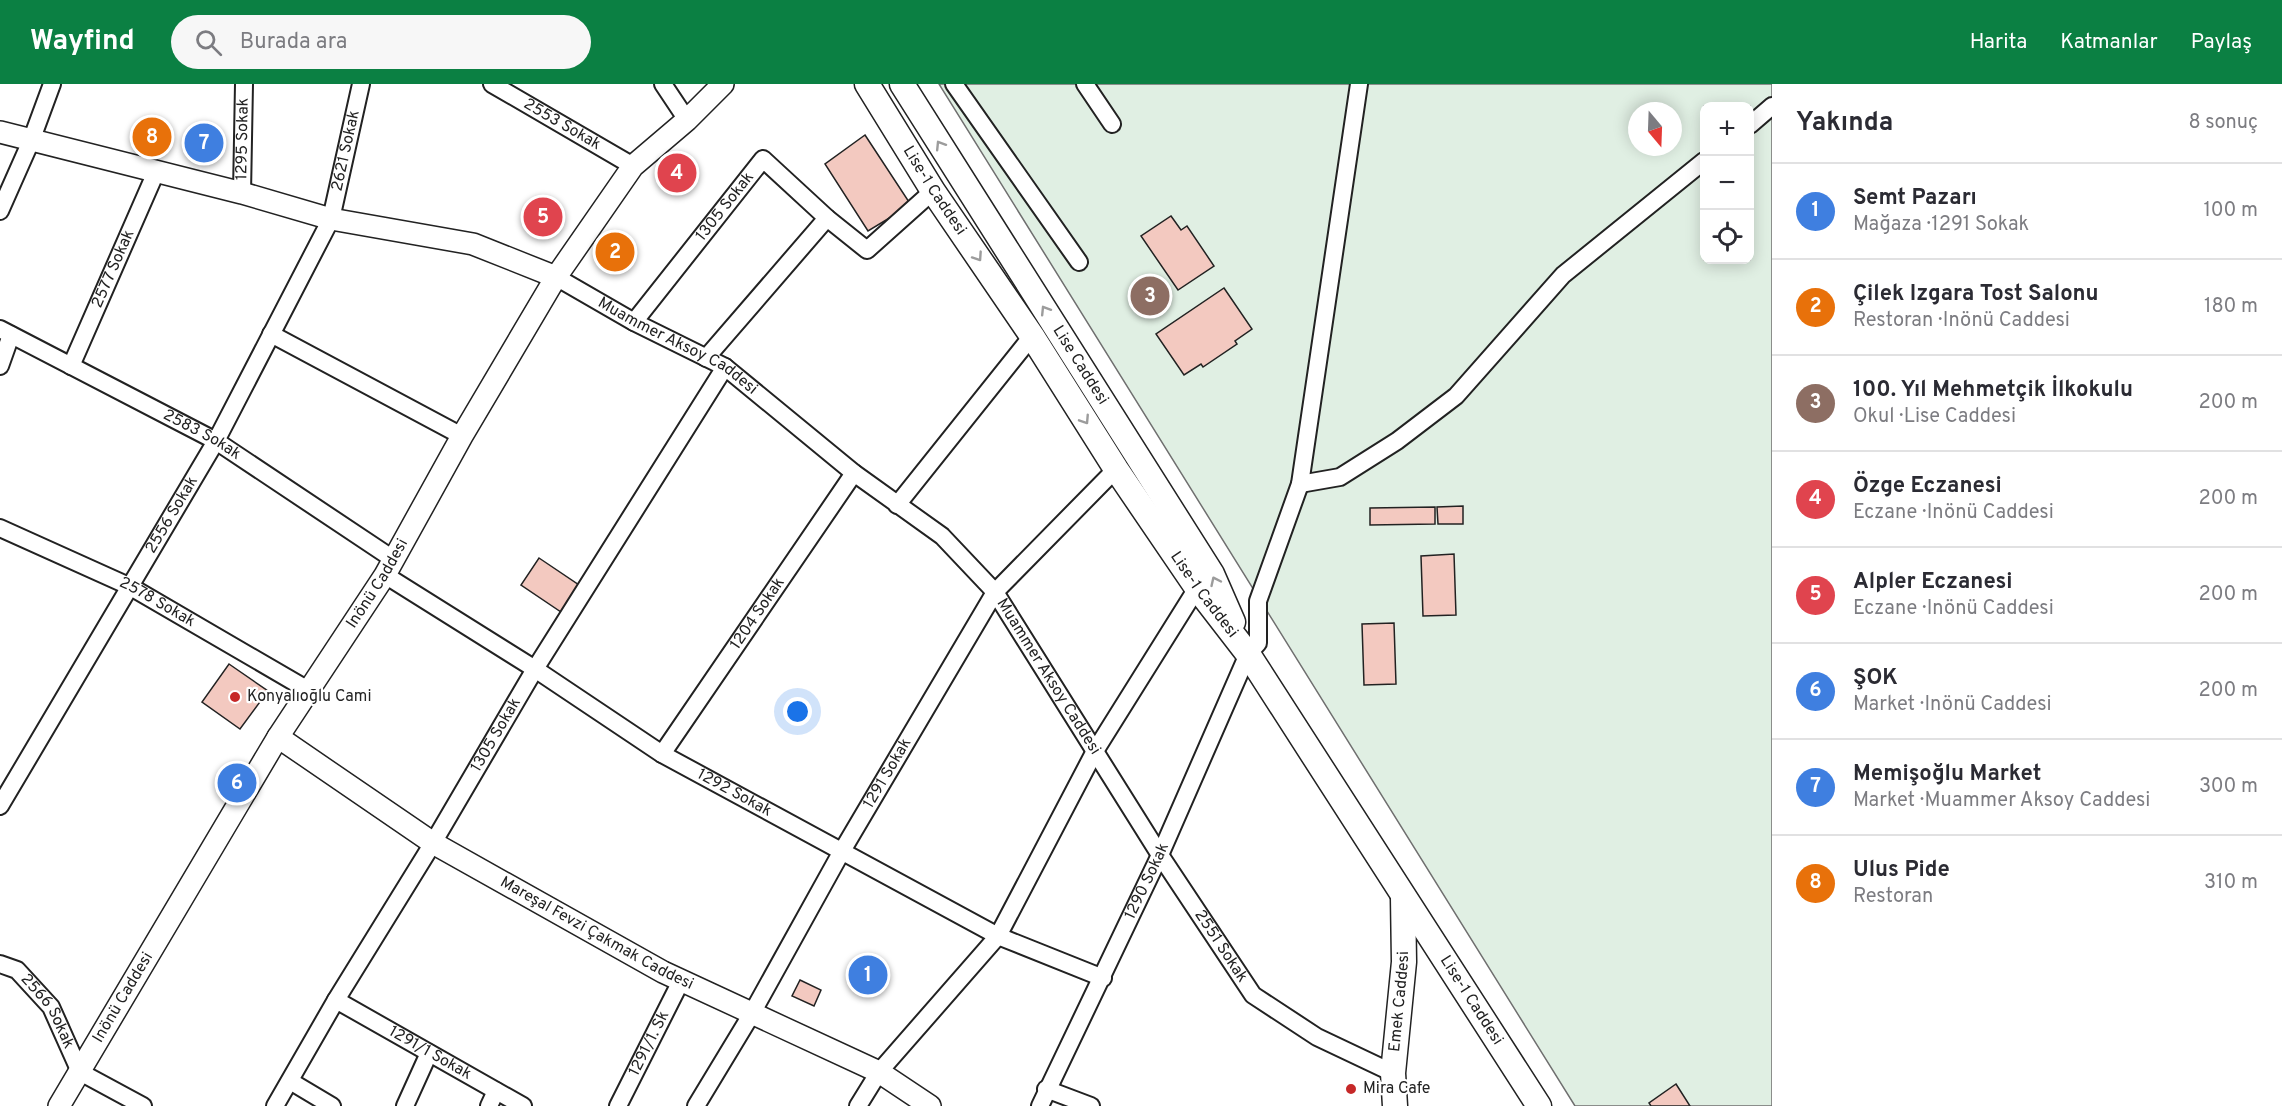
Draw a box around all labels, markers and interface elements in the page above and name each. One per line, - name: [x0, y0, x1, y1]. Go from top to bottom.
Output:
- search box: [171, 15, 591, 69]
- text: Wayfind: [30, 24, 135, 60]
- icon: search: [192, 26, 225, 59]
- text: Burada ara: [240, 29, 347, 56]
- text: Harita: [1970, 29, 2027, 56]
- text: Katmanlar: [2060, 29, 2158, 56]
- text: Paylaş: [2191, 29, 2252, 56]
- street label: 2553 Sokak: [520, 94, 604, 155]
- street label: 1295 Sokak: [232, 98, 254, 180]
- north arrow: [1628, 102, 1682, 156]
- map controls: [1700, 102, 1754, 264]
- button: +: [1700, 102, 1754, 156]
- text: Yakında: [1796, 107, 1893, 140]
- street label: 2621 Sokak: [327, 109, 365, 193]
- text: 8 sonuç: [2188, 110, 2258, 136]
- pin: 8: [132, 115, 172, 160]
- pin: 7: [184, 120, 224, 166]
- one-way arrow: [936, 141, 948, 151]
- street label: Lise-1 Caddesi: [898, 142, 970, 239]
- pin: 4: [658, 150, 696, 196]
- button: −: [1700, 156, 1754, 210]
- street label: 1305 Sokak: [692, 168, 759, 245]
- text: Semt Pazarı: [1853, 185, 1977, 212]
- pin: 5: [524, 194, 562, 240]
- text: 1: [1812, 198, 1820, 224]
- text: 100 m: [2203, 198, 2258, 224]
- button: locate: [1700, 210, 1754, 264]
- text: Mağaza · 1291 Sokak: [1853, 212, 2029, 238]
- street label: 2577 Sokak: [88, 227, 139, 311]
- pin: 2: [596, 230, 634, 274]
- one-way arrow: [971, 250, 982, 261]
- pin: 3: [1130, 274, 1170, 318]
- text: Çilek Izgara Tost Salonu: [1853, 281, 2099, 308]
- street label: Muammer Aksoy Caddesi: [594, 293, 761, 399]
- text: 2: [1809, 294, 1822, 320]
- text: 180 m: [2204, 294, 2258, 320]
- one-way arrow: [1041, 305, 1052, 316]
- text: Restoran · Inönü Caddesi: [1853, 308, 2070, 334]
- street label: Lise Caddesi: [1048, 322, 1112, 409]
- text: 100. Yıl Mehmetçik İlkokulu: [1853, 377, 2133, 404]
- text: 3: [1810, 390, 1822, 416]
- text: 200 m: [2199, 390, 2258, 416]
- text: Okul · Lise Caddesi: [1853, 404, 2016, 430]
- street label: 2583 Sokak: [160, 405, 245, 465]
- one-way arrow: [1078, 414, 1090, 424]
- street label: 2556 Sokak: [142, 473, 203, 557]
- text: Özge Eczanesi: [1853, 473, 2002, 500]
- text: 4: [1809, 486, 1822, 512]
- text: 200 m: [2199, 486, 2258, 512]
- text: Eczane · Inönü Caddesi: [1853, 500, 2054, 526]
- street label: Inönü Caddesi: [342, 535, 413, 632]
- street label: Lise-1 Caddesi: [1165, 548, 1242, 642]
- text: Alpler Eczanesi: [1853, 569, 2013, 596]
- street label: 2578 Sokak: [116, 573, 199, 632]
- street label: 1204 Sokak: [726, 574, 790, 654]
- one-way arrow: [1211, 577, 1223, 588]
- text: 5: [1809, 582, 1822, 608]
- text: 200 m: [2199, 582, 2258, 608]
- street label: Muammer Aksoy Caddesi: [992, 595, 1105, 759]
- text: Eczane · Inönü Caddesi: [1853, 596, 2054, 622]
- text: ŞOK: [1853, 665, 1898, 692]
- text: 6: [1809, 678, 1822, 704]
- text: 200 m: [2199, 678, 2258, 704]
- place label: Konyalıoğlu Cami: [247, 687, 371, 707]
- marker: Konyalıoğlu Cami: [228, 690, 242, 704]
- text: Market · Inönü Caddesi: [1853, 692, 2052, 718]
- street label: 1305 Sokak: [467, 694, 526, 776]
- your location: [783, 697, 812, 726]
- street label: 1291 Sokak: [859, 735, 916, 812]
- pin: 6: [218, 760, 256, 806]
- text: Memişoğlu Market: [1853, 761, 2041, 788]
- street label: 1292 Sokak: [693, 765, 775, 821]
- text: 7: [1810, 774, 1821, 800]
- text: 300 m: [2199, 774, 2258, 800]
- text: Market · Muammer Aksoy Caddesi: [1853, 788, 2150, 814]
- street label: 1290 Sokak: [1121, 840, 1174, 923]
- text: Ulus Pide: [1853, 857, 1950, 884]
- text: 8: [1809, 870, 1822, 896]
- text: 310 m: [2204, 870, 2258, 896]
- street label: Mareşal Fevzi Çakmak Caddesi: [496, 873, 697, 995]
- text: Restoran: [1853, 884, 1933, 910]
- street label: 2551 Sokak: [1189, 906, 1252, 986]
- street label: Inönü Caddesi: [89, 949, 158, 1047]
- street label: Emek Caddesi: [1385, 951, 1414, 1053]
- pin: 1: [848, 952, 888, 998]
- street label: Lise-1 Caddesi: [1435, 952, 1507, 1049]
- street label: 2566 Sokak: [16, 970, 78, 1052]
- street label: 1291/1. Sk: [625, 1008, 674, 1079]
- street label: 1291/1 Sokak: [385, 1022, 475, 1085]
- place label: Mira Cafe: [1363, 1079, 1430, 1099]
- marker: Mira Cafe: [1344, 1082, 1358, 1096]

